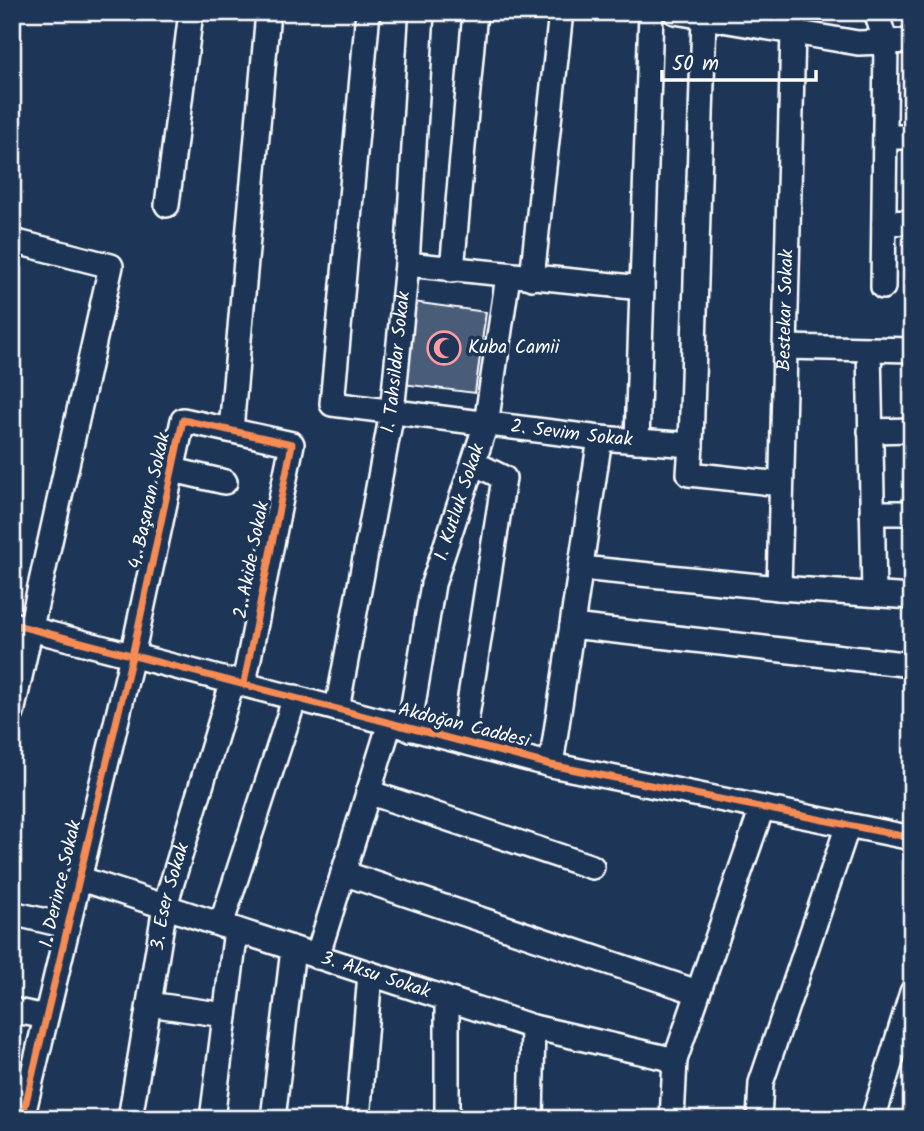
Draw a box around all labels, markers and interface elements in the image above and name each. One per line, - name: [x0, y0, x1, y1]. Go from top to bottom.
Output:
- scale bar: [662, 38, 816, 82]
- text: 50 m: [672, 48, 719, 81]
- street label: Bestekar Sokak: [769, 249, 803, 371]
- street label: 1. Tahsildar Sokak: [373, 290, 419, 436]
- mosque icon: Kuba Camii: [425, 329, 463, 367]
- place label: Kuba Camii: [468, 333, 561, 363]
- street label: 2. Sevim Sokak: [509, 412, 634, 455]
- street label: 4. Başaran Sokak: [121, 430, 179, 572]
- street label: 1. Kutluk Sokak: [427, 440, 493, 565]
- street label: 2. Akide Sokak: [226, 499, 278, 621]
- street label: Akdoğan Caddesi: [395, 695, 534, 757]
- street label: 1. Derince Sokak: [32, 817, 90, 951]
- street label: 3. Eser Sokak: [143, 839, 198, 953]
- street label: 3. Aksu Sokak: [317, 943, 434, 1007]

